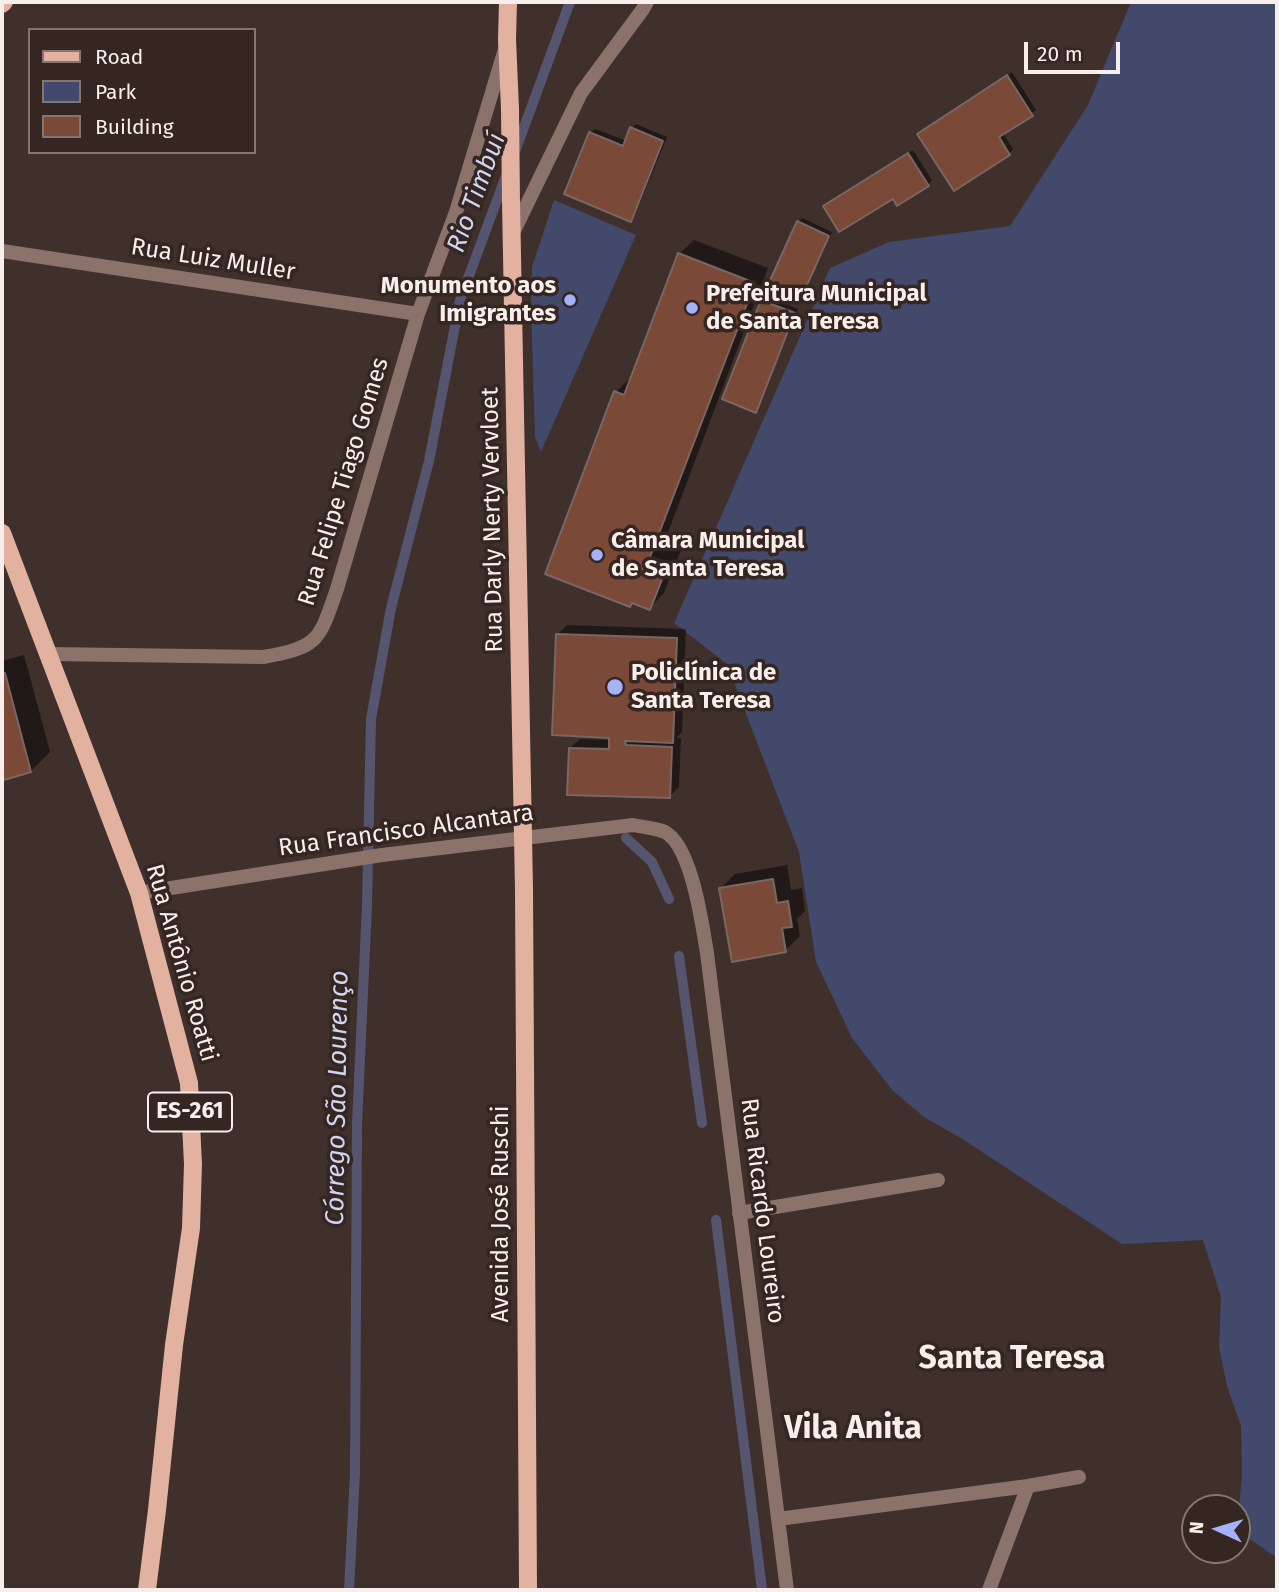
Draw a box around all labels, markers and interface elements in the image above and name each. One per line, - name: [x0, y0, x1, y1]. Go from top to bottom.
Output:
- legend: [28, 28, 256, 154]
- scale bar: [1027, 28, 1123, 72]
- text: 20 m: [1037, 41, 1083, 67]
- text: Road: [95, 44, 143, 70]
- text: Park: [95, 79, 136, 105]
- text: Building: [95, 114, 174, 140]
- water label: Rio Timbuí: [441, 129, 513, 257]
- street label: Rua Luiz Muller: [129, 233, 297, 287]
- place label: Monumento aos Imigrantes: [381, 272, 556, 328]
- place label: Prefeitura Municipal de Santa Teresa: [706, 280, 927, 336]
- marker: Monumento aos Imigrantes: [562, 292, 578, 308]
- marker: Prefeitura Municipal de Santa Teresa: [684, 300, 700, 316]
- street label: Rua Felipe Tiago Gomes: [293, 354, 395, 610]
- street label: Rua Darly Nerty Vervloet: [476, 387, 510, 653]
- place label: Câmara Municipal de Santa Teresa: [611, 527, 804, 583]
- marker: Câmara Municipal de Santa Teresa: [589, 547, 605, 563]
- place label: Policlínica de Santa Teresa: [631, 659, 776, 715]
- marker: Policlínica de Santa Teresa: [605, 677, 625, 697]
- street label: Rua Francisco Alcantara: [277, 799, 535, 863]
- street label: Rua Antônio Roatti: [139, 861, 223, 1065]
- water label: Córrego São Lourenço: [320, 970, 356, 1226]
- road number: ES-261: [148, 1092, 232, 1132]
- street label: Rua Ricardo Loureiro: [734, 1097, 790, 1325]
- street label: Avenida José Ruschi: [487, 1105, 515, 1323]
- district label: Santa Teresa: [919, 1340, 1105, 1378]
- district label: Vila Anita: [784, 1410, 922, 1448]
- north arrow: [1181, 1494, 1251, 1564]
- text: N: [1185, 1521, 1208, 1535]

